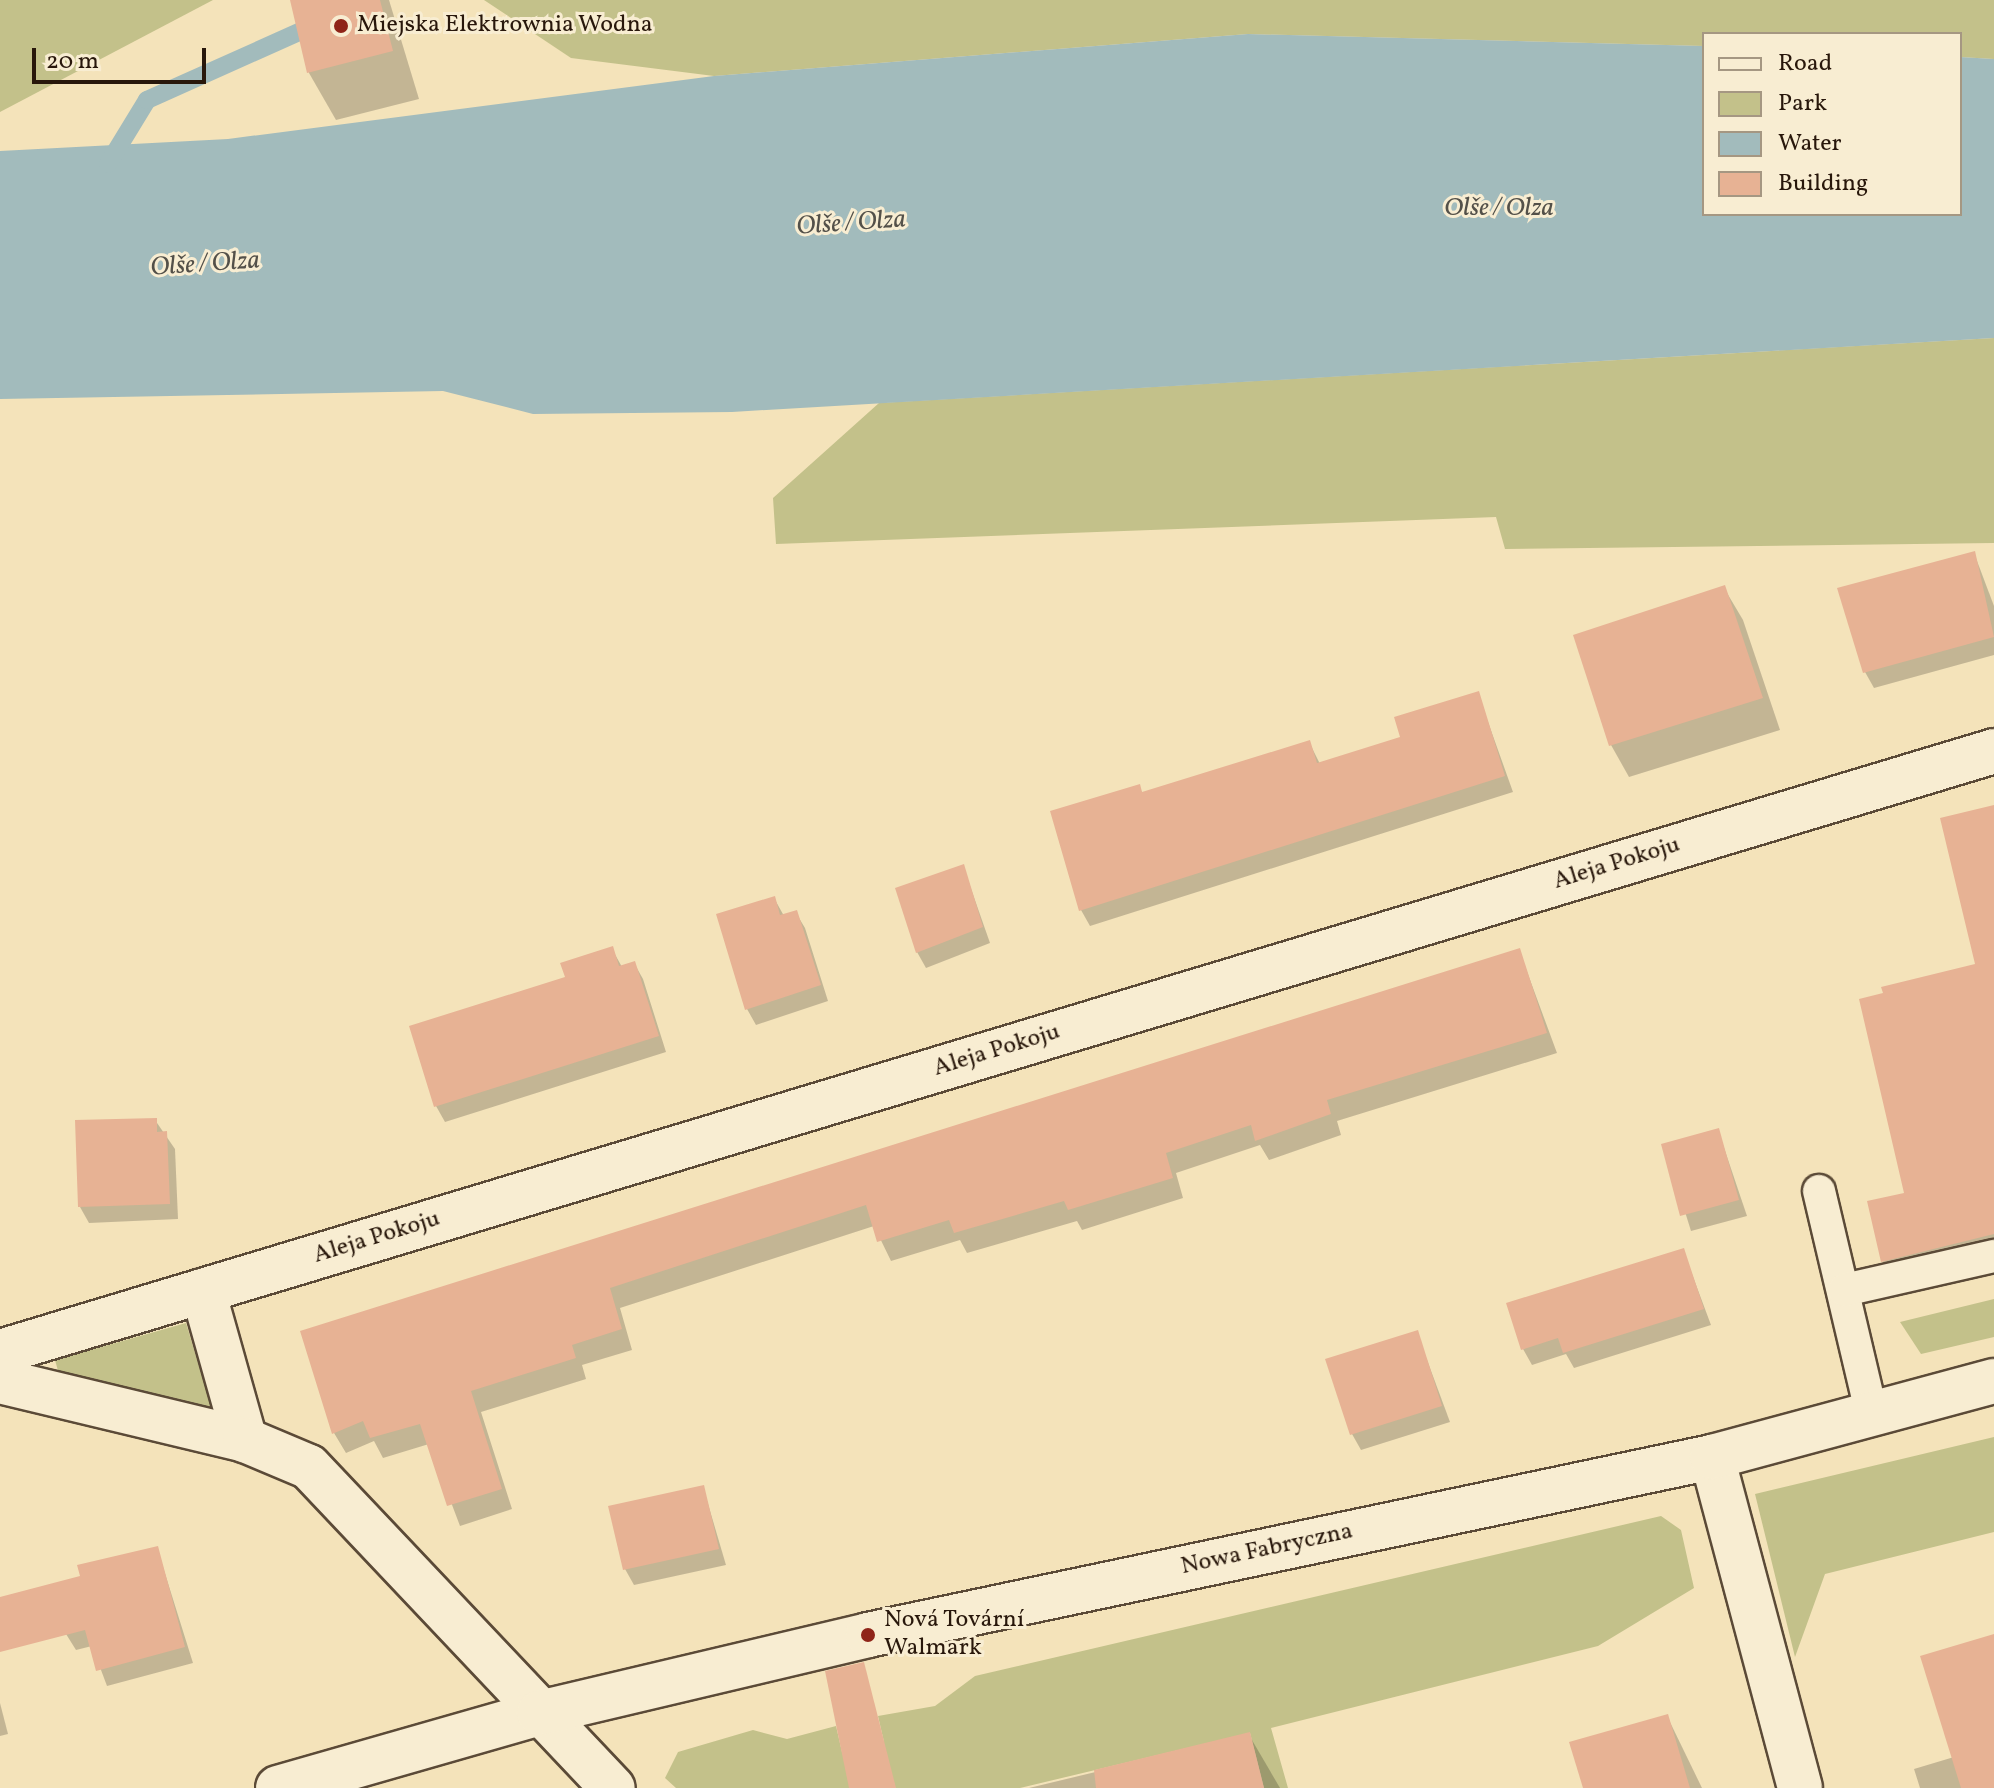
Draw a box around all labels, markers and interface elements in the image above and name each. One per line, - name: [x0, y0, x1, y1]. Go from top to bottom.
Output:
- place label: Miejska Elektrownia Wodna: [357, 12, 654, 40]
- marker: Miejska Elektrownia Wodna: [332, 17, 350, 35]
- scale bar: [36, 32, 210, 82]
- legend: [1702, 32, 1962, 216]
- text: 20 m: [46, 45, 99, 79]
- text: Road: [1778, 47, 1832, 81]
- text: Park: [1778, 87, 1827, 121]
- text: Water: [1778, 127, 1842, 161]
- text: Building: [1778, 167, 1868, 201]
- water label: Olše / Olza: [1444, 193, 1554, 225]
- water label: Olše / Olza: [795, 205, 907, 243]
- water label: Olše / Olza: [149, 246, 261, 284]
- street label: Aleja Pokoju: [1550, 831, 1684, 897]
- street label: Aleja Pokoju: [930, 1018, 1064, 1084]
- street label: Aleja Pokoju: [310, 1205, 444, 1271]
- street label: Nowa Fabryczna: [1178, 1518, 1356, 1582]
- place label: Nová Tovární Walmark: [884, 1607, 1025, 1663]
- marker: Nová Tovární Walmark: [859, 1626, 877, 1644]

